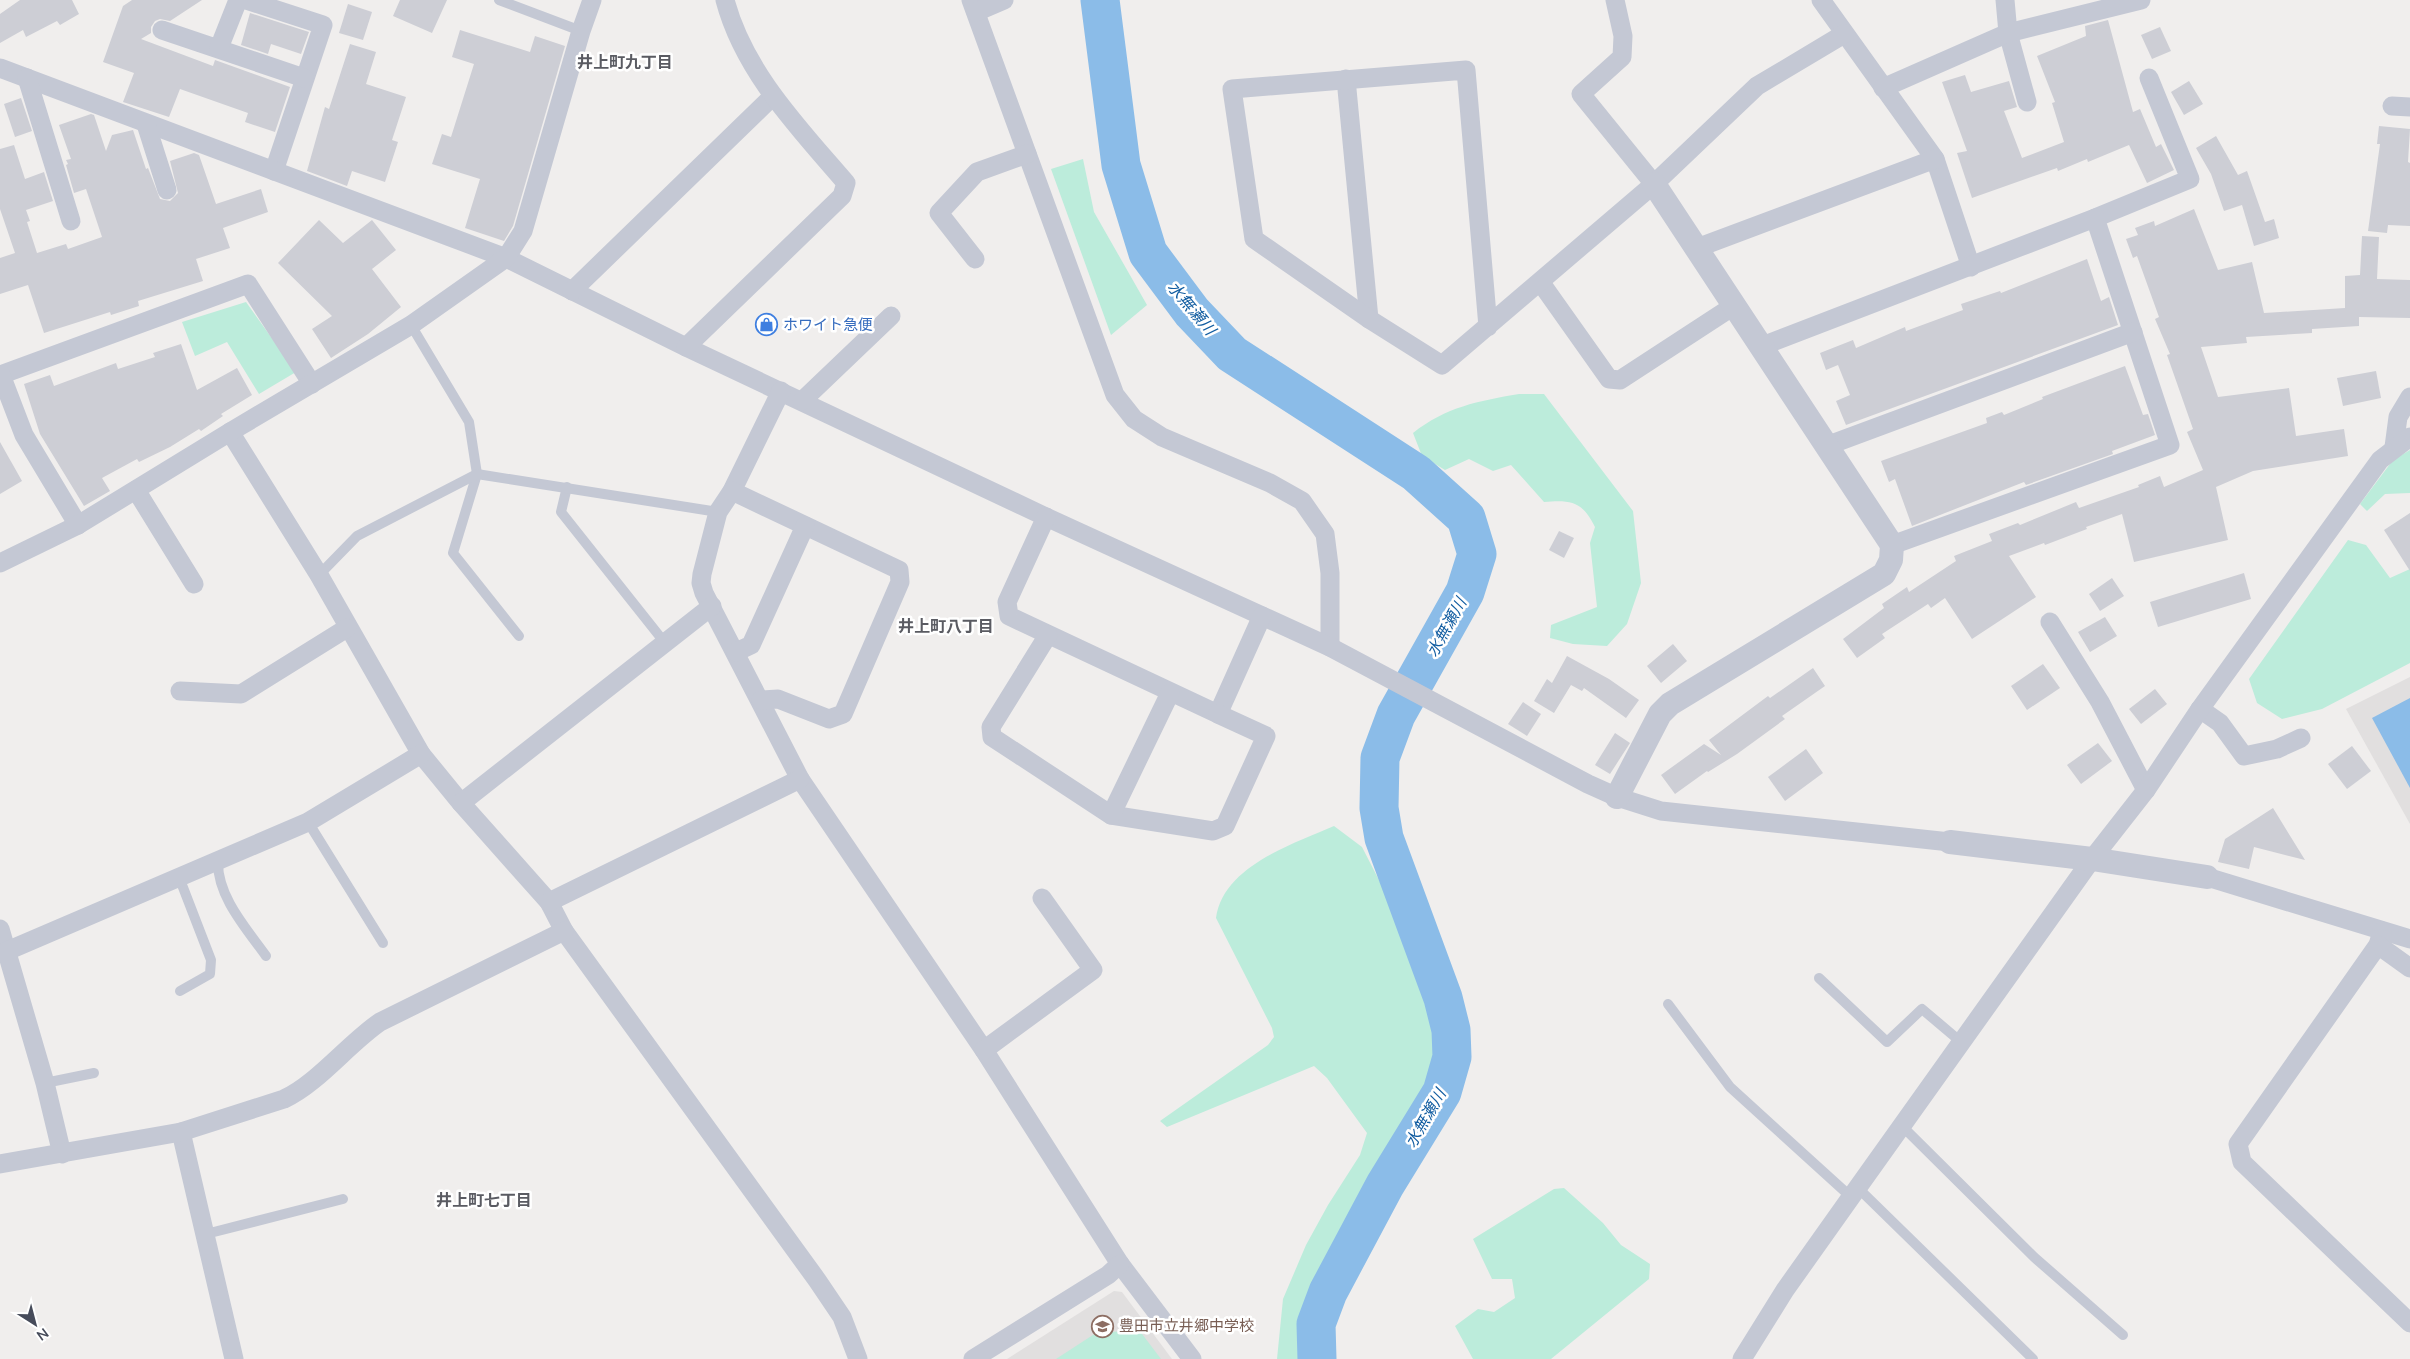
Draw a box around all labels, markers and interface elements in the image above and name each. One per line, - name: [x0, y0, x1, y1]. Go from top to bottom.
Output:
- district label: 井上町九丁目: [577, 52, 673, 72]
- water label: 水無瀬川: [1164, 277, 1222, 340]
- shop icon: ホワイト急便: [755, 313, 779, 337]
- place label: ホワイト急便: [783, 315, 873, 334]
- water label: 水無瀬川: [1422, 592, 1471, 660]
- district label: 井上町八丁目: [898, 616, 994, 636]
- water label: 水無瀬川: [1400, 1084, 1451, 1151]
- district label: 井上町七丁目: [436, 1190, 532, 1210]
- north arrow: [10, 1299, 60, 1349]
- school or university icon: 豊田市立井郷中学校: [1091, 1314, 1115, 1338]
- place label: 豊田市立井郷中学校: [1119, 1316, 1254, 1335]
- text: N: [33, 1324, 52, 1345]

